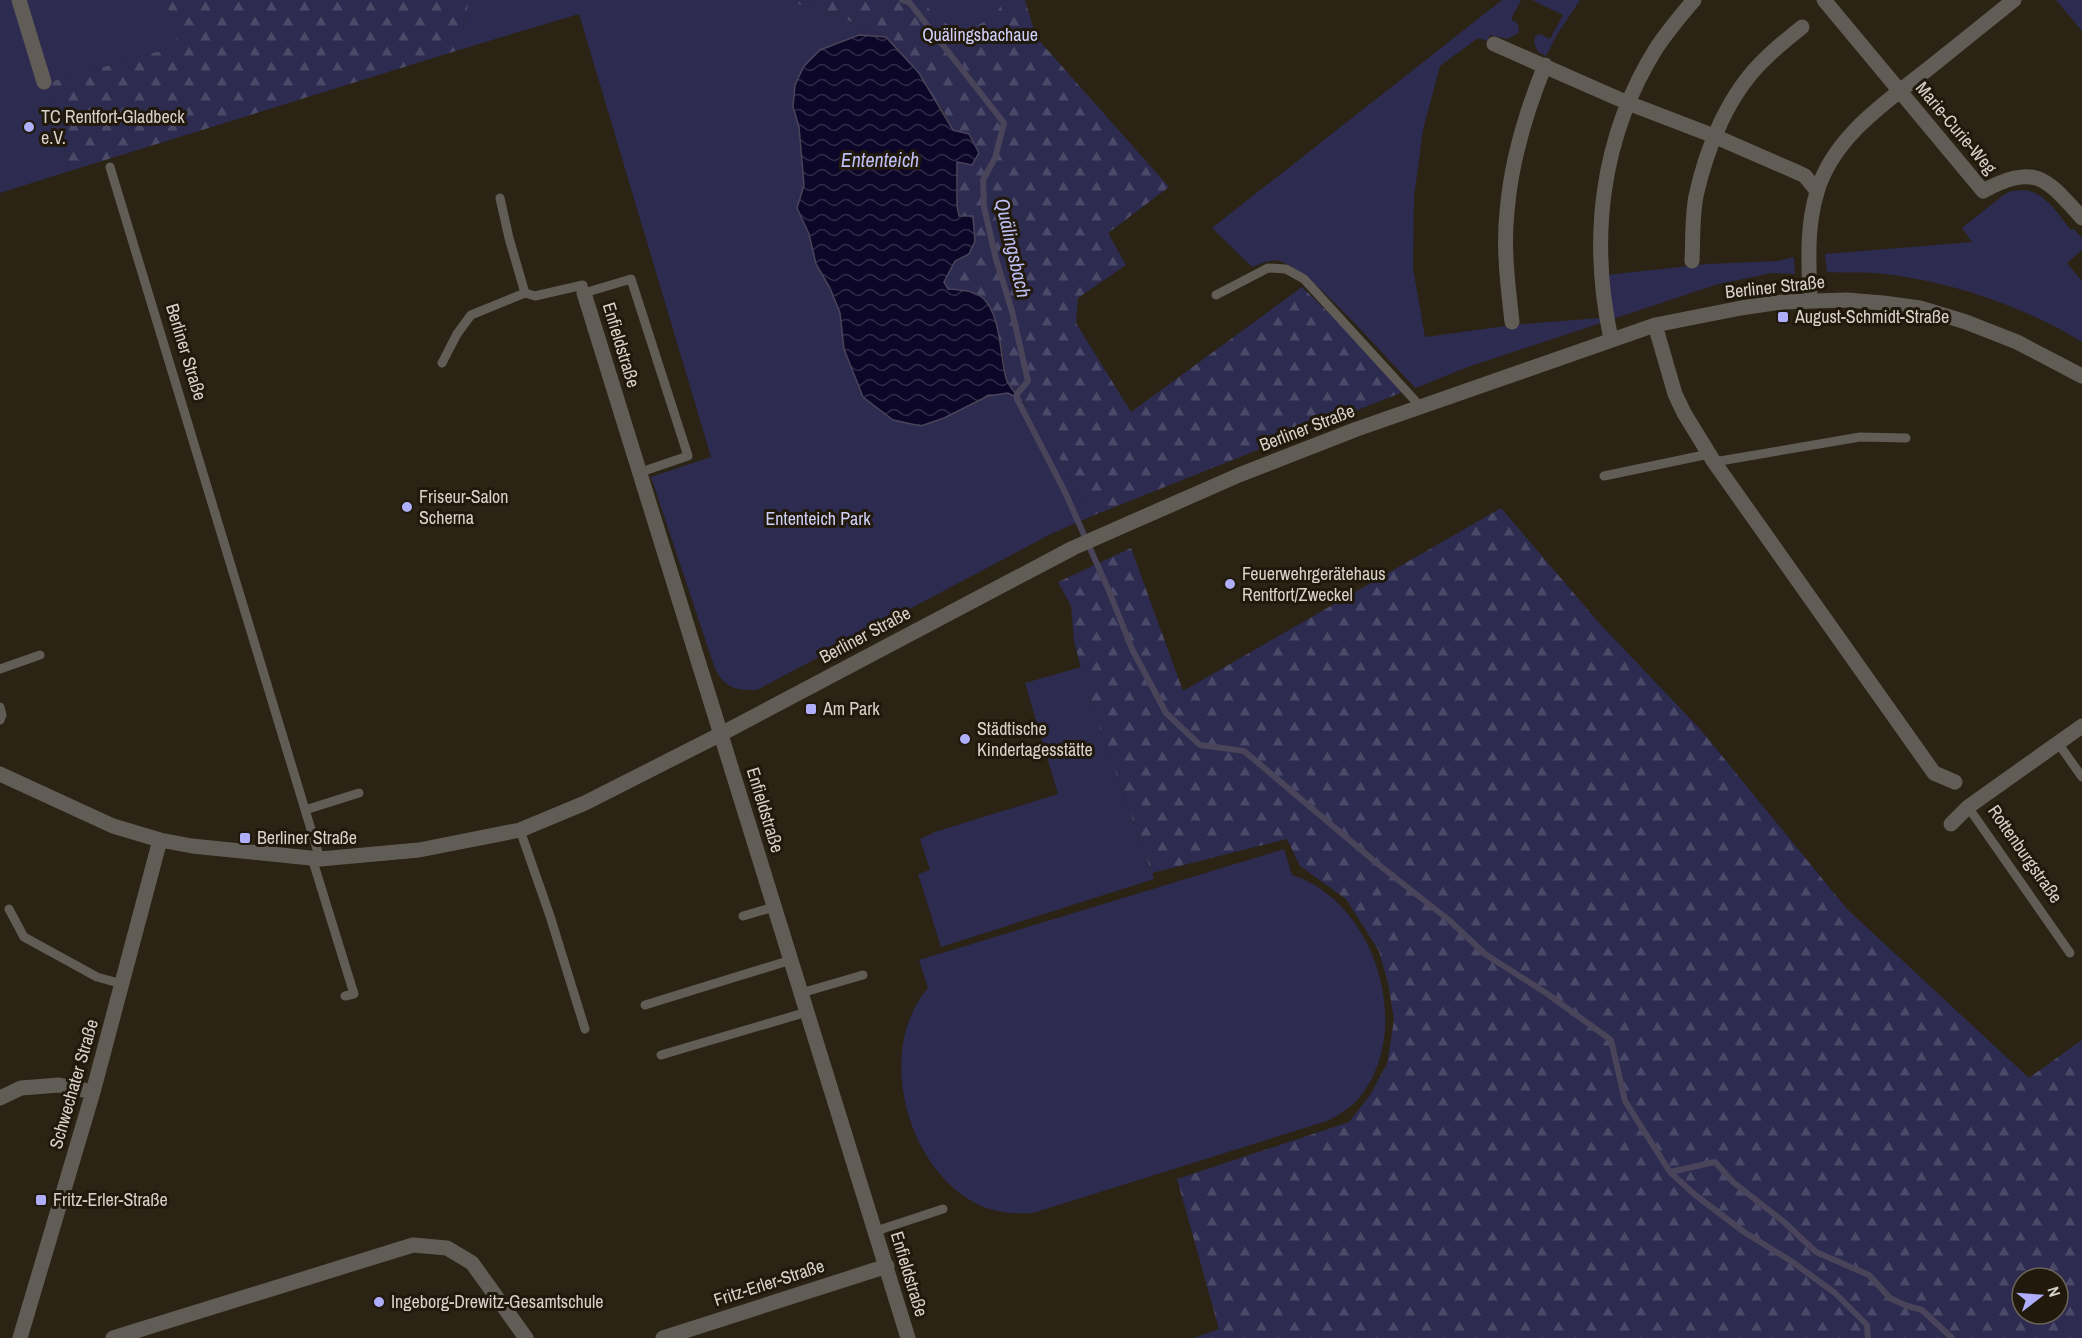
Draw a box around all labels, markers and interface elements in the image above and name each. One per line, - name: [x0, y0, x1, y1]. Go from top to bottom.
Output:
- park label: Quälingsbachaue: [922, 22, 1038, 47]
- street label: Marie-Curie-Weg: [1910, 76, 2003, 180]
- place label: TC Rentfort-Gladbeck e.V.: [41, 104, 185, 150]
- marker: TC Rentfort-Gladbeck e.V.: [22, 120, 36, 134]
- water label: Ententeich: [841, 146, 919, 173]
- water label: Quälingsbach: [989, 196, 1038, 300]
- street label: Berliner Straße: [1724, 269, 1826, 304]
- street label: Enfieldstraße: [597, 299, 646, 390]
- street label: Berliner Straße: [160, 300, 213, 403]
- place label: August-Schmidt-Straße: [1794, 304, 1949, 329]
- marker: August-Schmidt-Straße: [1776, 310, 1790, 324]
- street label: Berliner Straße: [1256, 398, 1358, 457]
- place label: Friseur-Salon Scherna: [419, 484, 508, 530]
- marker: Friseur-Salon Scherna: [400, 500, 414, 514]
- park label: Ententeich Park: [765, 506, 871, 531]
- place label: Feuerwehrgerätehaus Rentfort/Zweckel: [1242, 561, 1386, 607]
- marker: Feuerwehrgerätehaus Rentfort/Zweckel: [1223, 577, 1237, 591]
- street label: Berliner Straße: [815, 600, 915, 669]
- place label: Am Park: [822, 696, 880, 721]
- marker: Am Park: [804, 702, 818, 716]
- place label: Städtische Kindertagesstätte: [977, 716, 1093, 762]
- marker: Städtische Kindertagesstätte: [958, 732, 972, 746]
- street label: Enfieldstraße: [741, 764, 790, 855]
- street label: Rottenburgstraße: [1982, 799, 2069, 908]
- place label: Berliner Straße: [257, 825, 357, 850]
- marker: Berliner Straße: [238, 831, 252, 845]
- street label: Schwechater Straße: [43, 1016, 104, 1152]
- place label: Fritz-Erler-Straße: [53, 1187, 168, 1212]
- marker: Fritz-Erler-Straße: [34, 1193, 48, 1207]
- street label: Enfieldstraße: [885, 1228, 934, 1319]
- street label: Fritz-Erler-Straße: [710, 1253, 827, 1312]
- north arrow: [2010, 1266, 2070, 1326]
- text: N: [2042, 1284, 2066, 1299]
- place label: Ingeborg-Drewitz-Gesamtschule: [391, 1289, 603, 1314]
- marker: Ingeborg-Drewitz-Gesamtschule: [372, 1295, 386, 1309]

